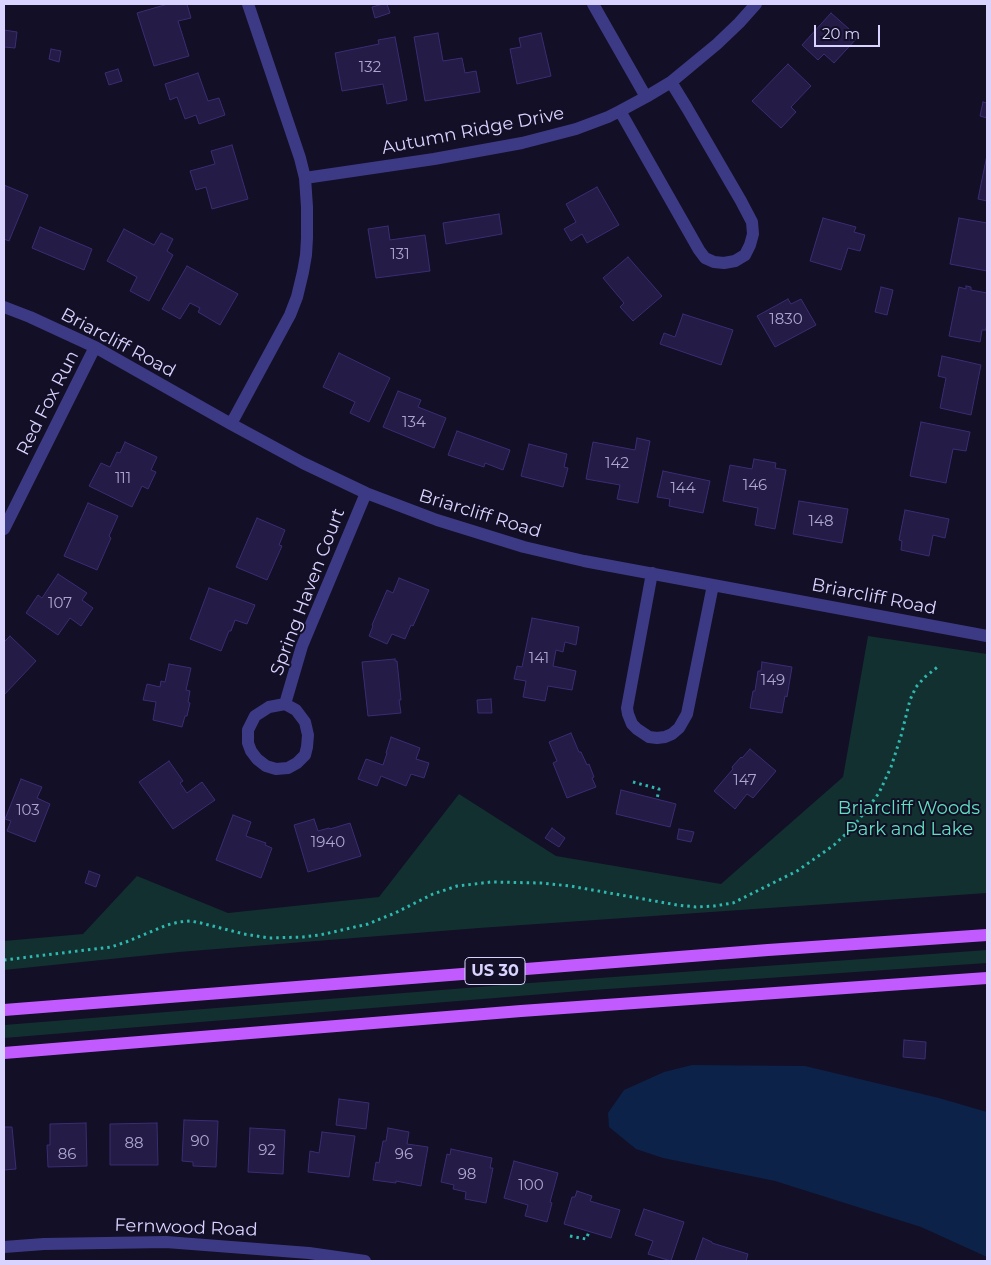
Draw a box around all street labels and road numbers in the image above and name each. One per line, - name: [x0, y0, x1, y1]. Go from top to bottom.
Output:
- street label: Autumn Ridge Drive: [380, 103, 566, 159]
- street label: Briarcliff Road: [57, 304, 179, 382]
- street label: Red Fox Run: [12, 347, 84, 459]
- street label: Briarcliff Road: [416, 485, 544, 543]
- street label: Spring Haven Court: [266, 505, 350, 679]
- street label: Briarcliff Road: [810, 574, 938, 620]
- road number: US 30: [465, 958, 525, 984]
- street label: Fernwood Road: [114, 1215, 258, 1241]

